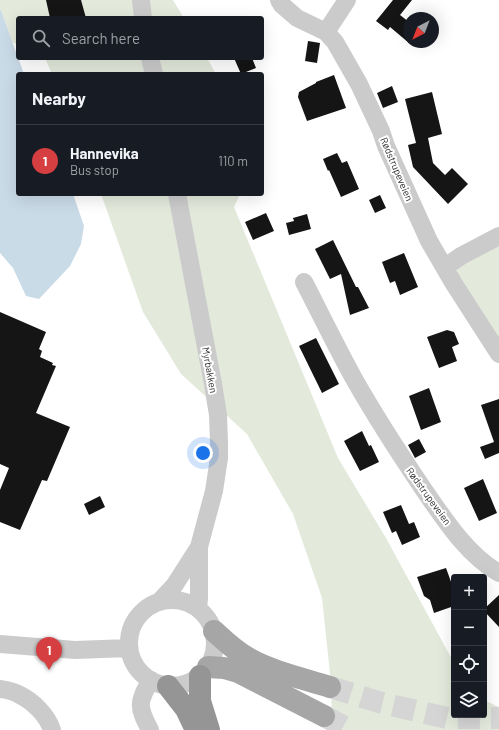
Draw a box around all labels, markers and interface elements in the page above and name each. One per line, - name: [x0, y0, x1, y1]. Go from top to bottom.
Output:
- north arrow: [403, 12, 439, 48]
- search box: [16, 16, 264, 60]
- icon: search: [30, 27, 52, 49]
- text: Search here: [62, 29, 140, 47]
- text: Nearby: [32, 88, 86, 108]
- street label: Rødstrupeveien: [378, 135, 416, 203]
- text: Hannevika: [70, 144, 139, 162]
- text: 1: [43, 153, 47, 169]
- text: 110 m: [218, 153, 248, 169]
- text: Bus stop: [70, 162, 119, 178]
- street label: Myrbakken: [200, 346, 220, 394]
- your location: [193, 443, 213, 463]
- street label: Rødstrupeveien: [404, 465, 454, 527]
- map controls: [451, 574, 487, 718]
- button: +: [451, 574, 487, 610]
- button: −: [451, 610, 487, 646]
- pin: 1: [36, 637, 62, 670]
- button: locate: [451, 646, 487, 682]
- button: layers: [451, 682, 487, 718]

